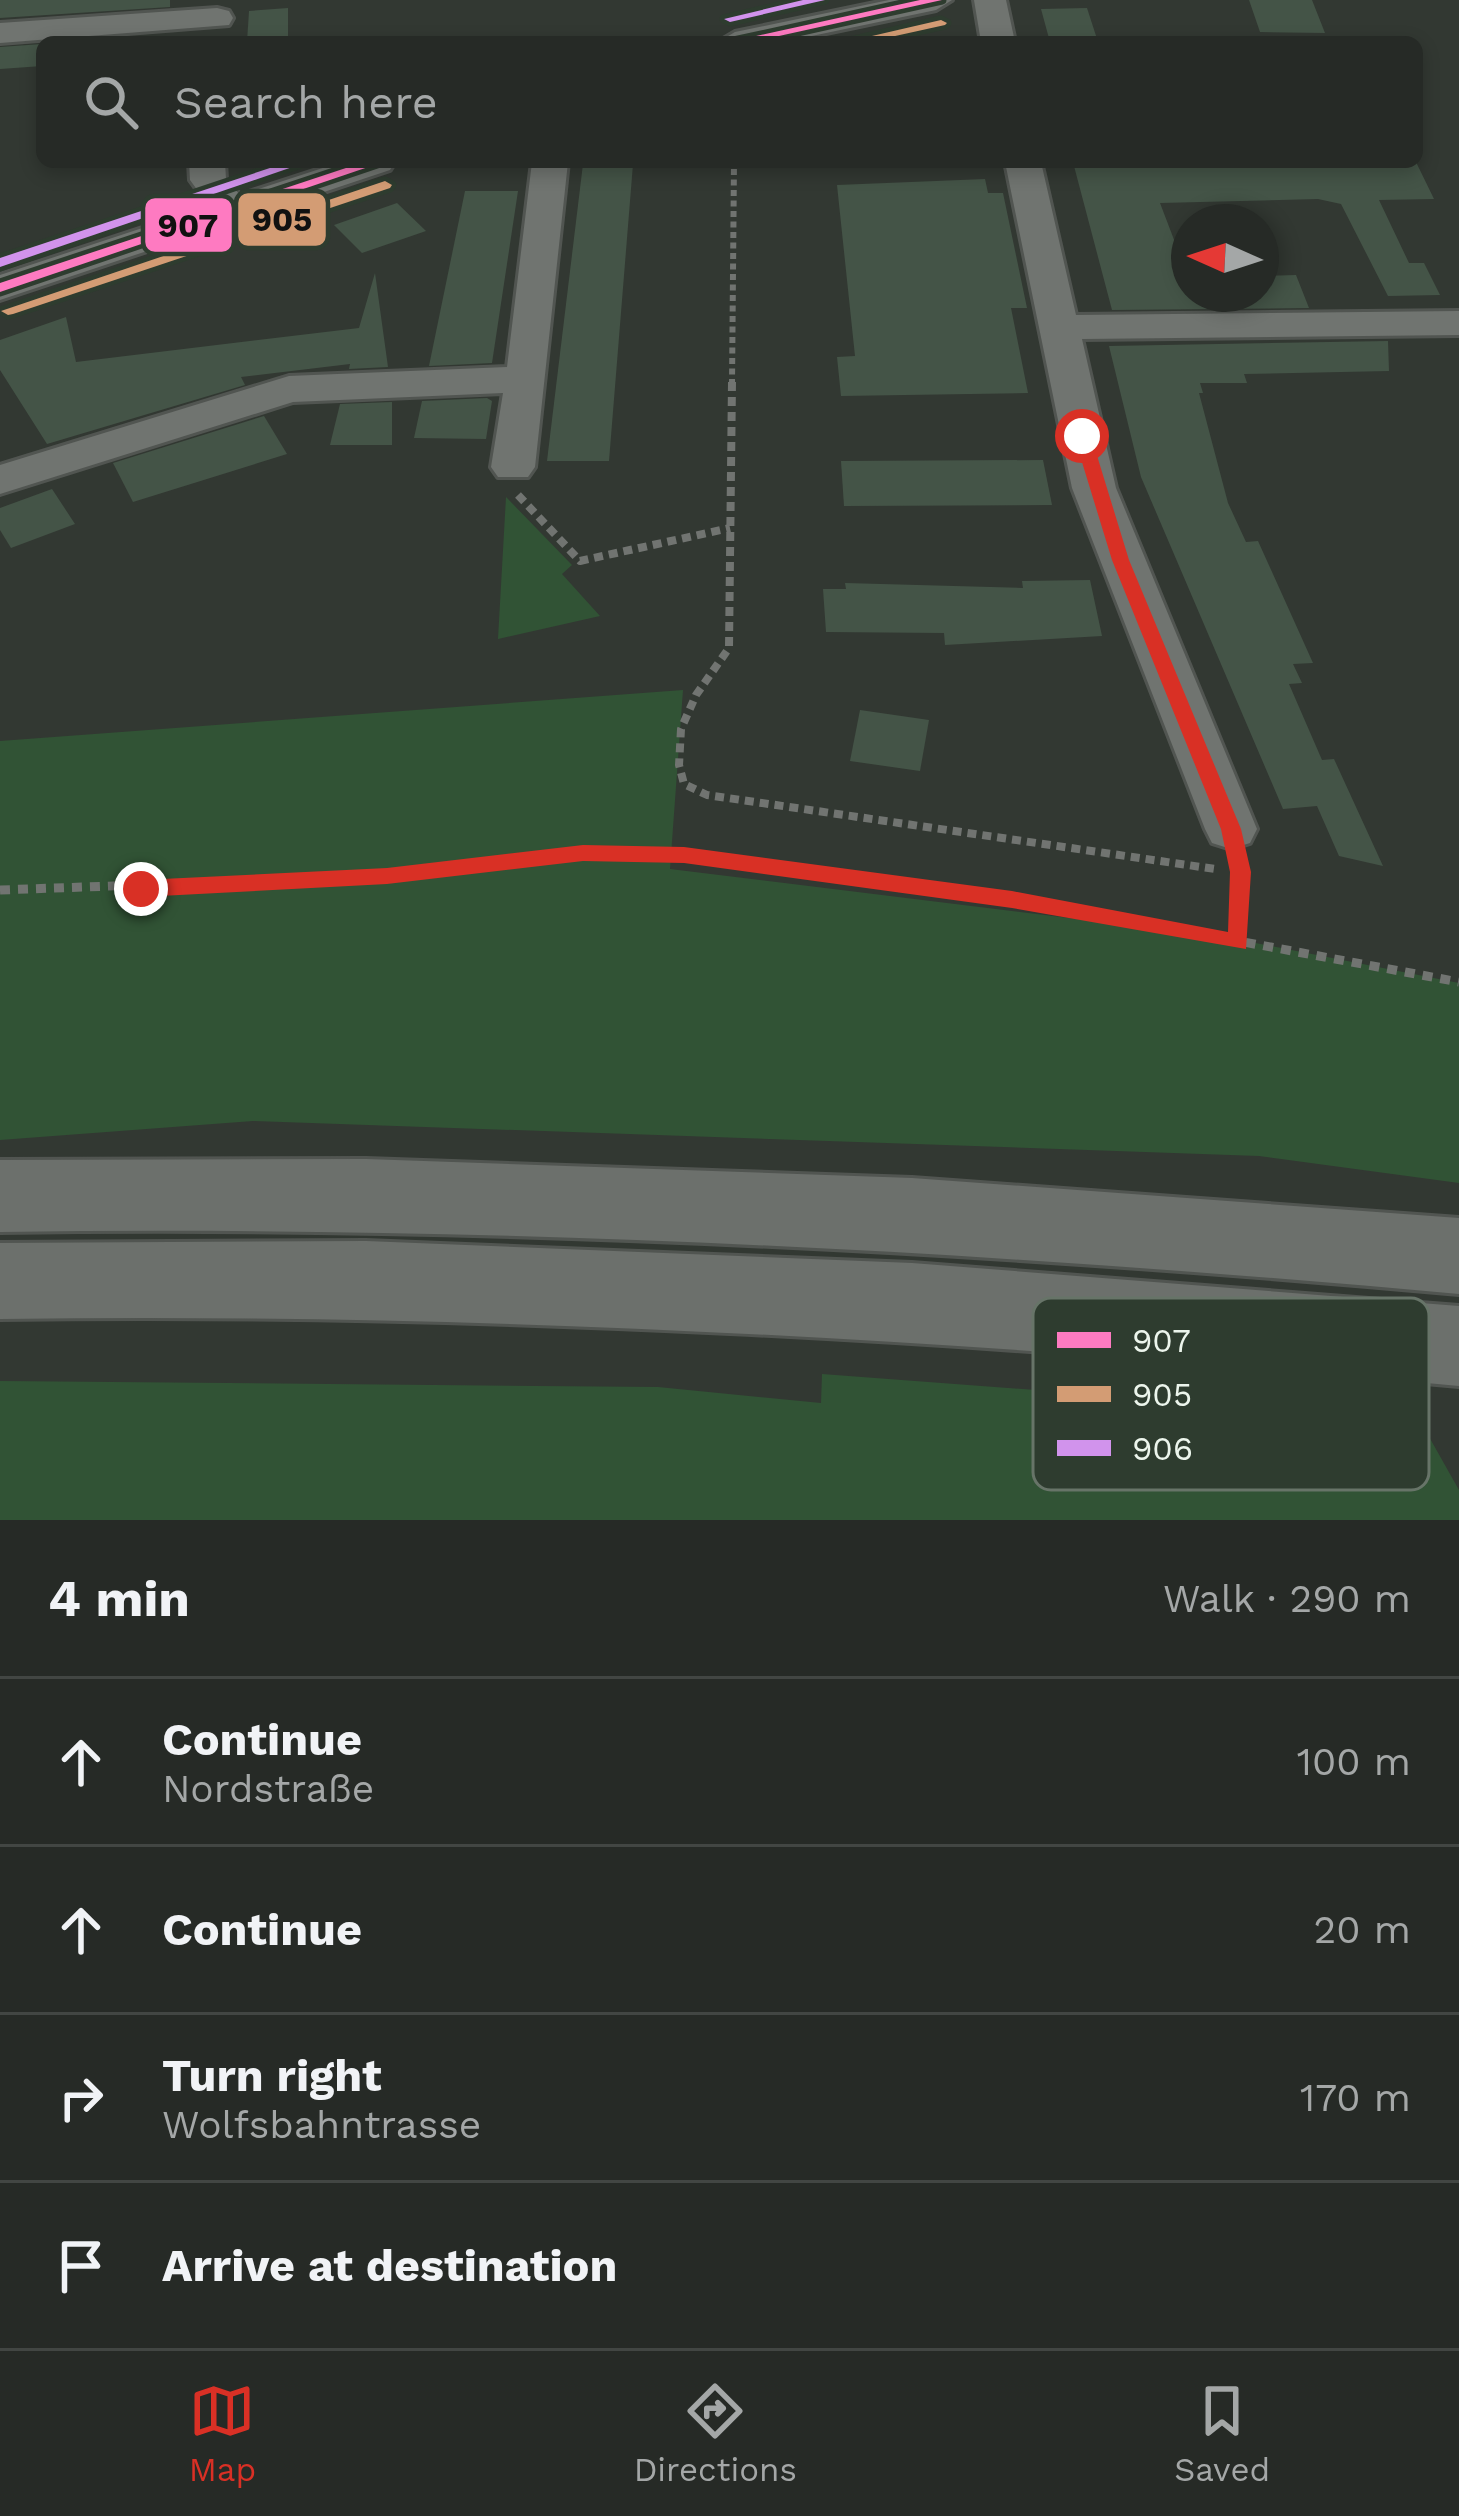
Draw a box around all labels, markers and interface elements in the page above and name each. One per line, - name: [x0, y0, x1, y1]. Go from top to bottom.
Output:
- search box: [36, 36, 1423, 168]
- icon: search: [78, 69, 144, 135]
- text: Search here: [174, 76, 438, 129]
- line badge: 905: [236, 191, 328, 248]
- line badge: 907: [143, 196, 234, 254]
- text: 905: [252, 200, 312, 239]
- north arrow: [1171, 204, 1279, 312]
- text: 907: [158, 206, 218, 245]
- route start: [1055, 409, 1109, 463]
- route end: [114, 862, 168, 916]
- legend: [1033, 1298, 1429, 1490]
- text: 907: [1132, 1321, 1191, 1360]
- text: 905: [1132, 1375, 1192, 1414]
- text: 906: [1132, 1429, 1193, 1468]
- text: 4 min: [48, 1569, 190, 1628]
- text: Walk · 290 m: [1163, 1576, 1411, 1621]
- text: Continue: [162, 1713, 362, 1766]
- icon: ahead: [48, 1729, 114, 1795]
- text: 100 m: [1297, 1739, 1411, 1784]
- text: Nordstraße: [162, 1766, 374, 1811]
- icon: ahead: [48, 1897, 114, 1963]
- text: Continue: [162, 1903, 362, 1956]
- text: 20 m: [1314, 1907, 1411, 1952]
- text: Turn right: [162, 2049, 382, 2102]
- icon: right: [48, 2065, 114, 2131]
- text: 170 m: [1300, 2075, 1411, 2120]
- text: Wolfsbahntrasse: [162, 2102, 481, 2147]
- icon: arrive: [48, 2233, 114, 2299]
- text: Arrive at destination: [162, 2239, 617, 2292]
- tab: Map: [189, 2378, 256, 2489]
- tab: Directions: [634, 2378, 797, 2489]
- tab: Saved: [1174, 2378, 1270, 2489]

